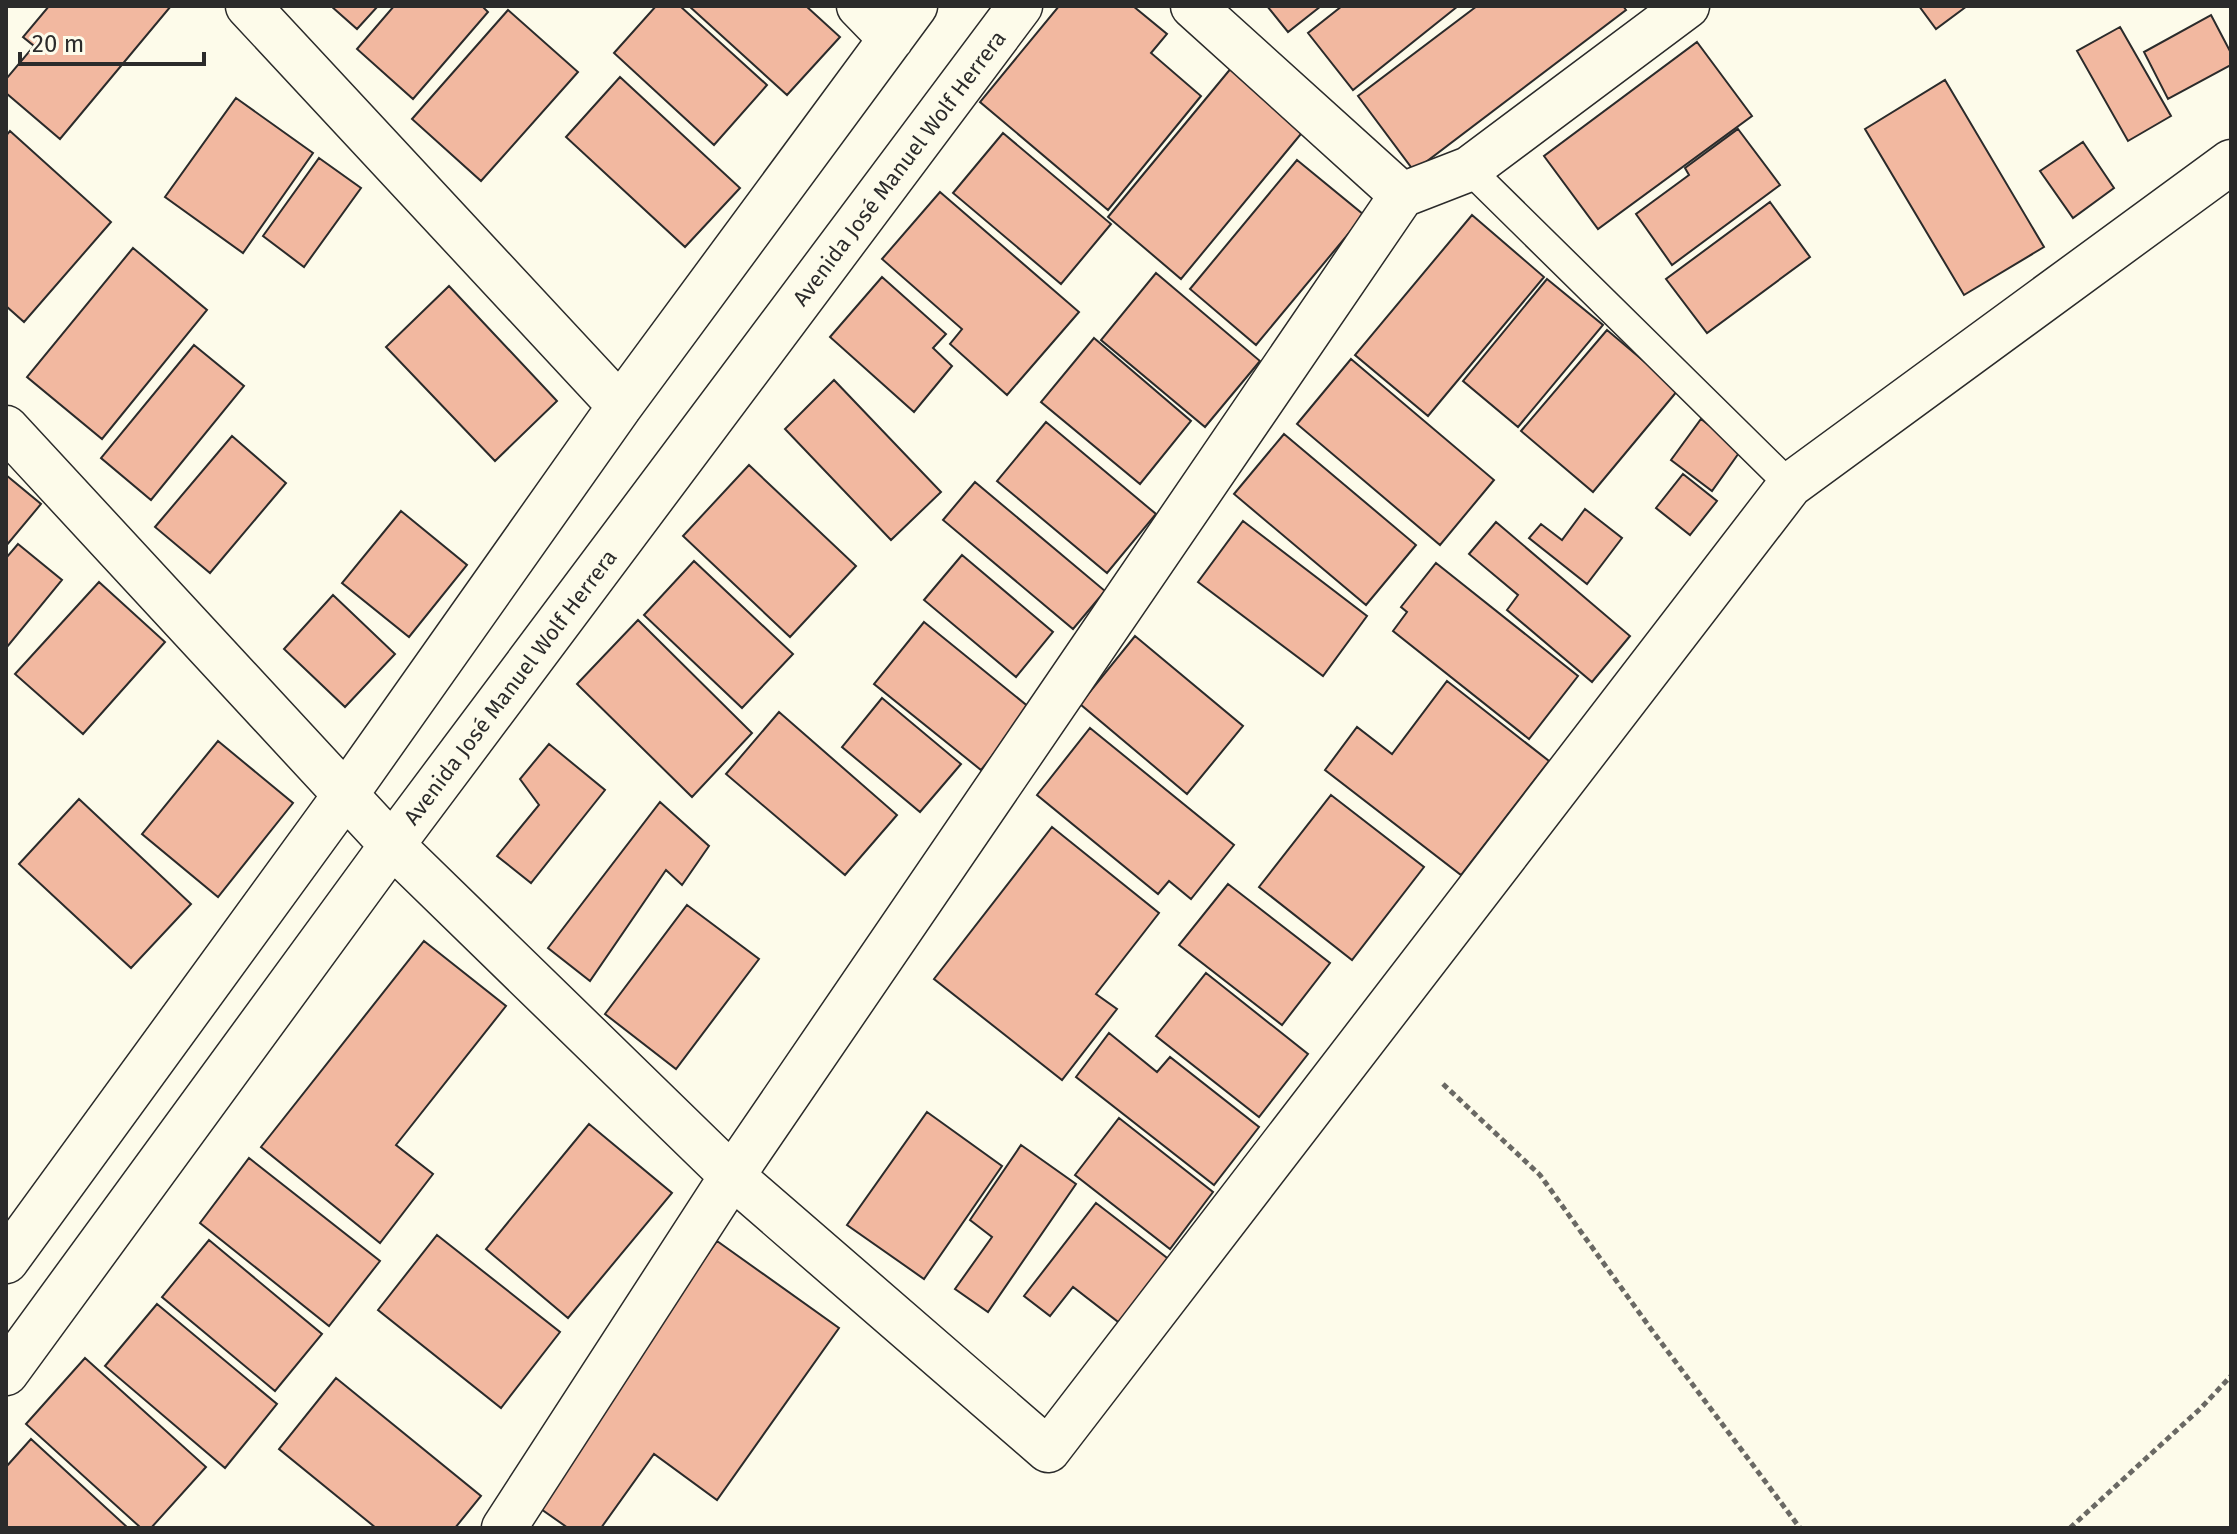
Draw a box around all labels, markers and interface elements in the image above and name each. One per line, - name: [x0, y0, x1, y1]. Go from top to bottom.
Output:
- scale bar: [20, 16, 204, 66]
- street label: Avenida José Manuel Wolf Herrera: [787, 25, 1012, 311]
- text: 20 m: [32, 30, 84, 58]
- street label: Avenida José Manuel Wolf Herrera: [398, 544, 623, 830]

